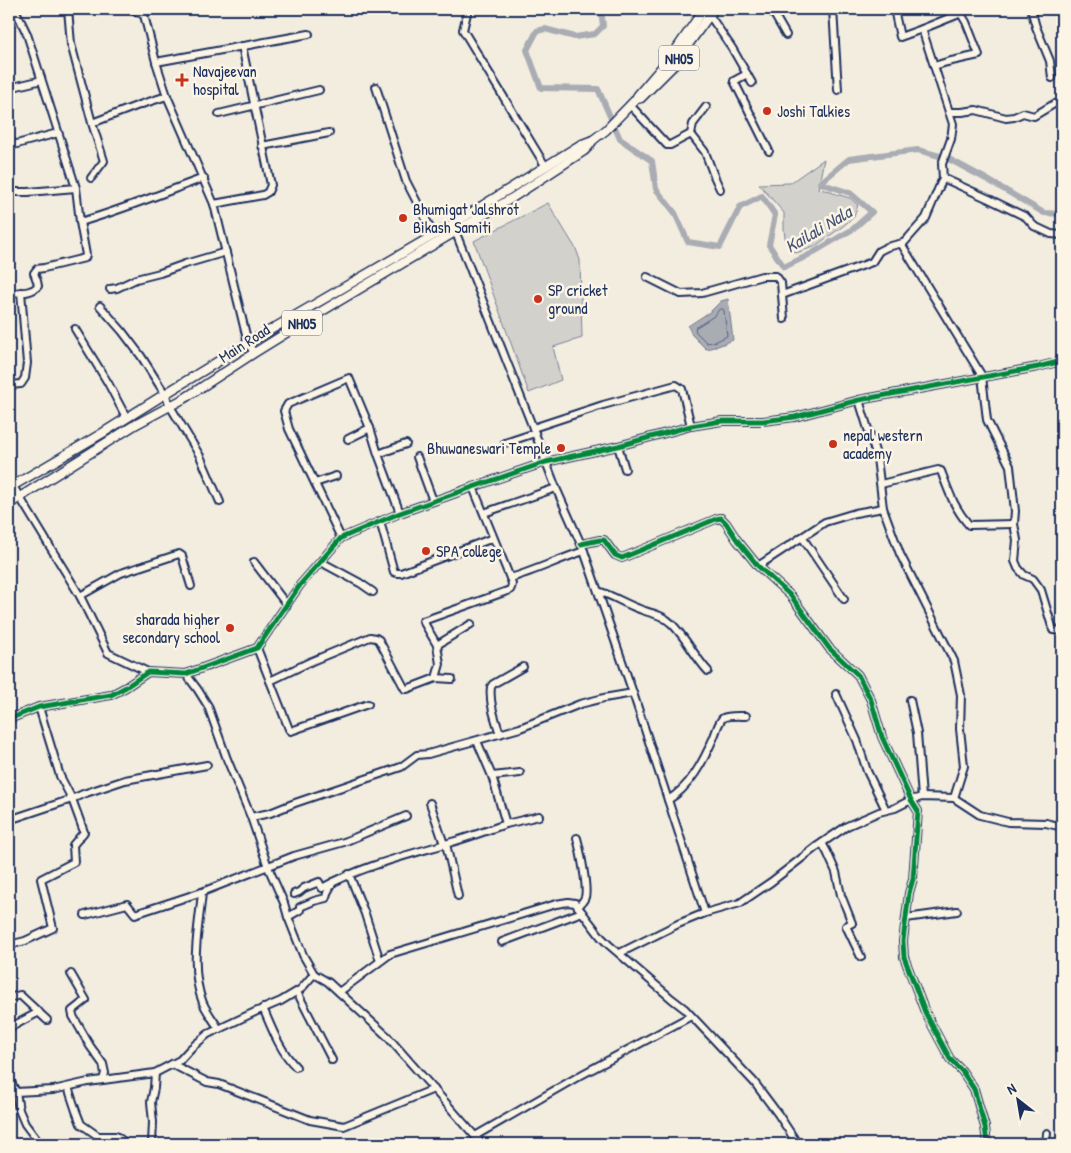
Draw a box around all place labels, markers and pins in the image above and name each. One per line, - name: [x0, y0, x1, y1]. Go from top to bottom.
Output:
- place label: Navajeevan hospital: [193, 60, 257, 100]
- marker: Navajeevan hospital: [175, 73, 189, 87]
- place label: Joshi Talkies: [777, 100, 850, 122]
- marker: Joshi Talkies: [761, 105, 773, 117]
- place label: Bhumigat Jalshrot Bikash Samiti: [413, 198, 519, 238]
- marker: Bhumigat Jalshrot Bikash Samiti: [397, 212, 409, 224]
- place label: SP cricket ground: [548, 279, 608, 319]
- marker: SP cricket ground: [532, 293, 544, 305]
- place label: nepal western academy: [843, 424, 923, 464]
- place label: Bhuwaneswari Temple: [427, 437, 552, 459]
- marker: nepal western academy: [827, 438, 839, 450]
- marker: Bhuwaneswari Temple: [555, 442, 567, 454]
- place label: SPA college: [436, 540, 503, 562]
- marker: SPA college: [420, 545, 432, 557]
- place label: sharada higher secondary school: [122, 608, 221, 648]
- marker: sharada higher secondary school: [224, 622, 236, 634]

